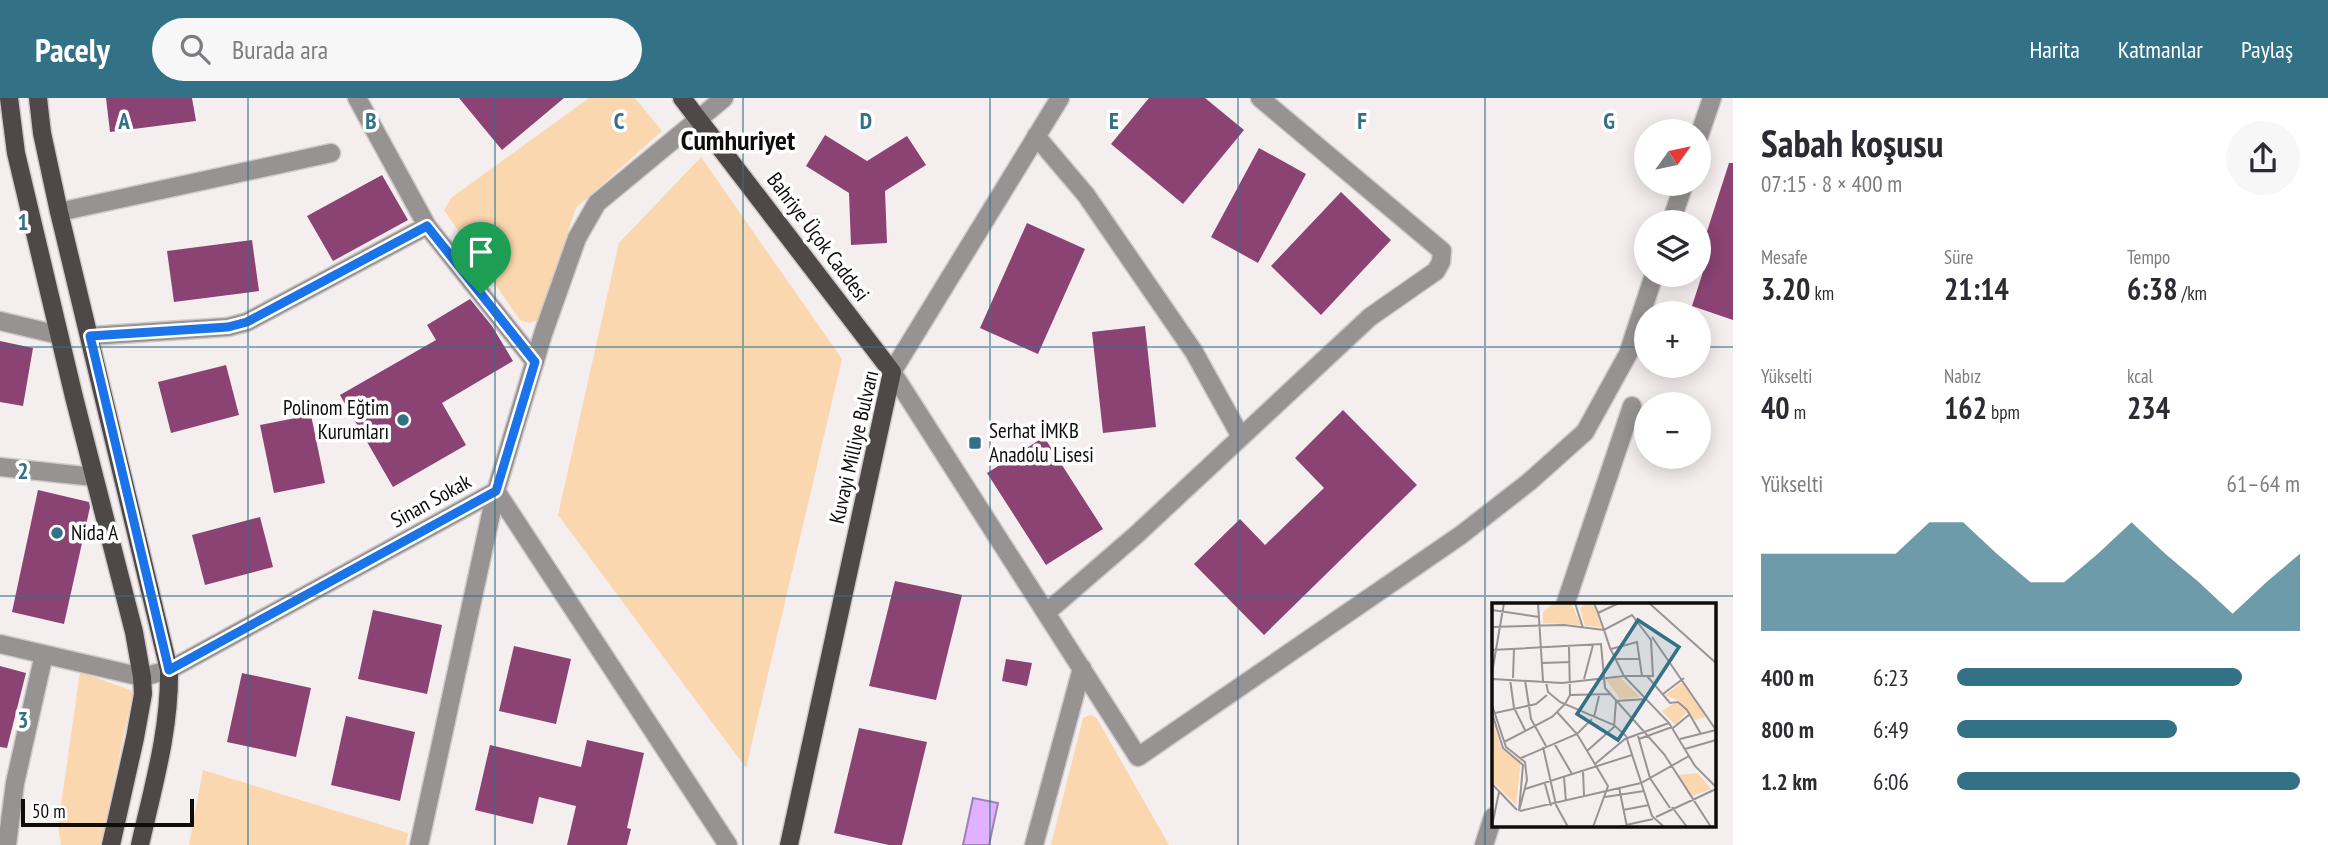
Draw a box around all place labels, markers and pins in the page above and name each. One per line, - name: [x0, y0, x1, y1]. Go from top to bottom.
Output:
- pin: [451, 222, 511, 294]
- place label: Polinom Eğtim Kurumları: [283, 394, 389, 445]
- marker: Polinom Eğtim Kurumları: [395, 412, 411, 428]
- place label: Serhat İMKB Anadolu Lisesi: [989, 417, 1094, 468]
- marker: Serhat İMKB Anadolu Lisesi: [967, 435, 983, 451]
- place label: Nida A: [71, 519, 118, 546]
- marker: Nida A: [49, 525, 65, 541]

